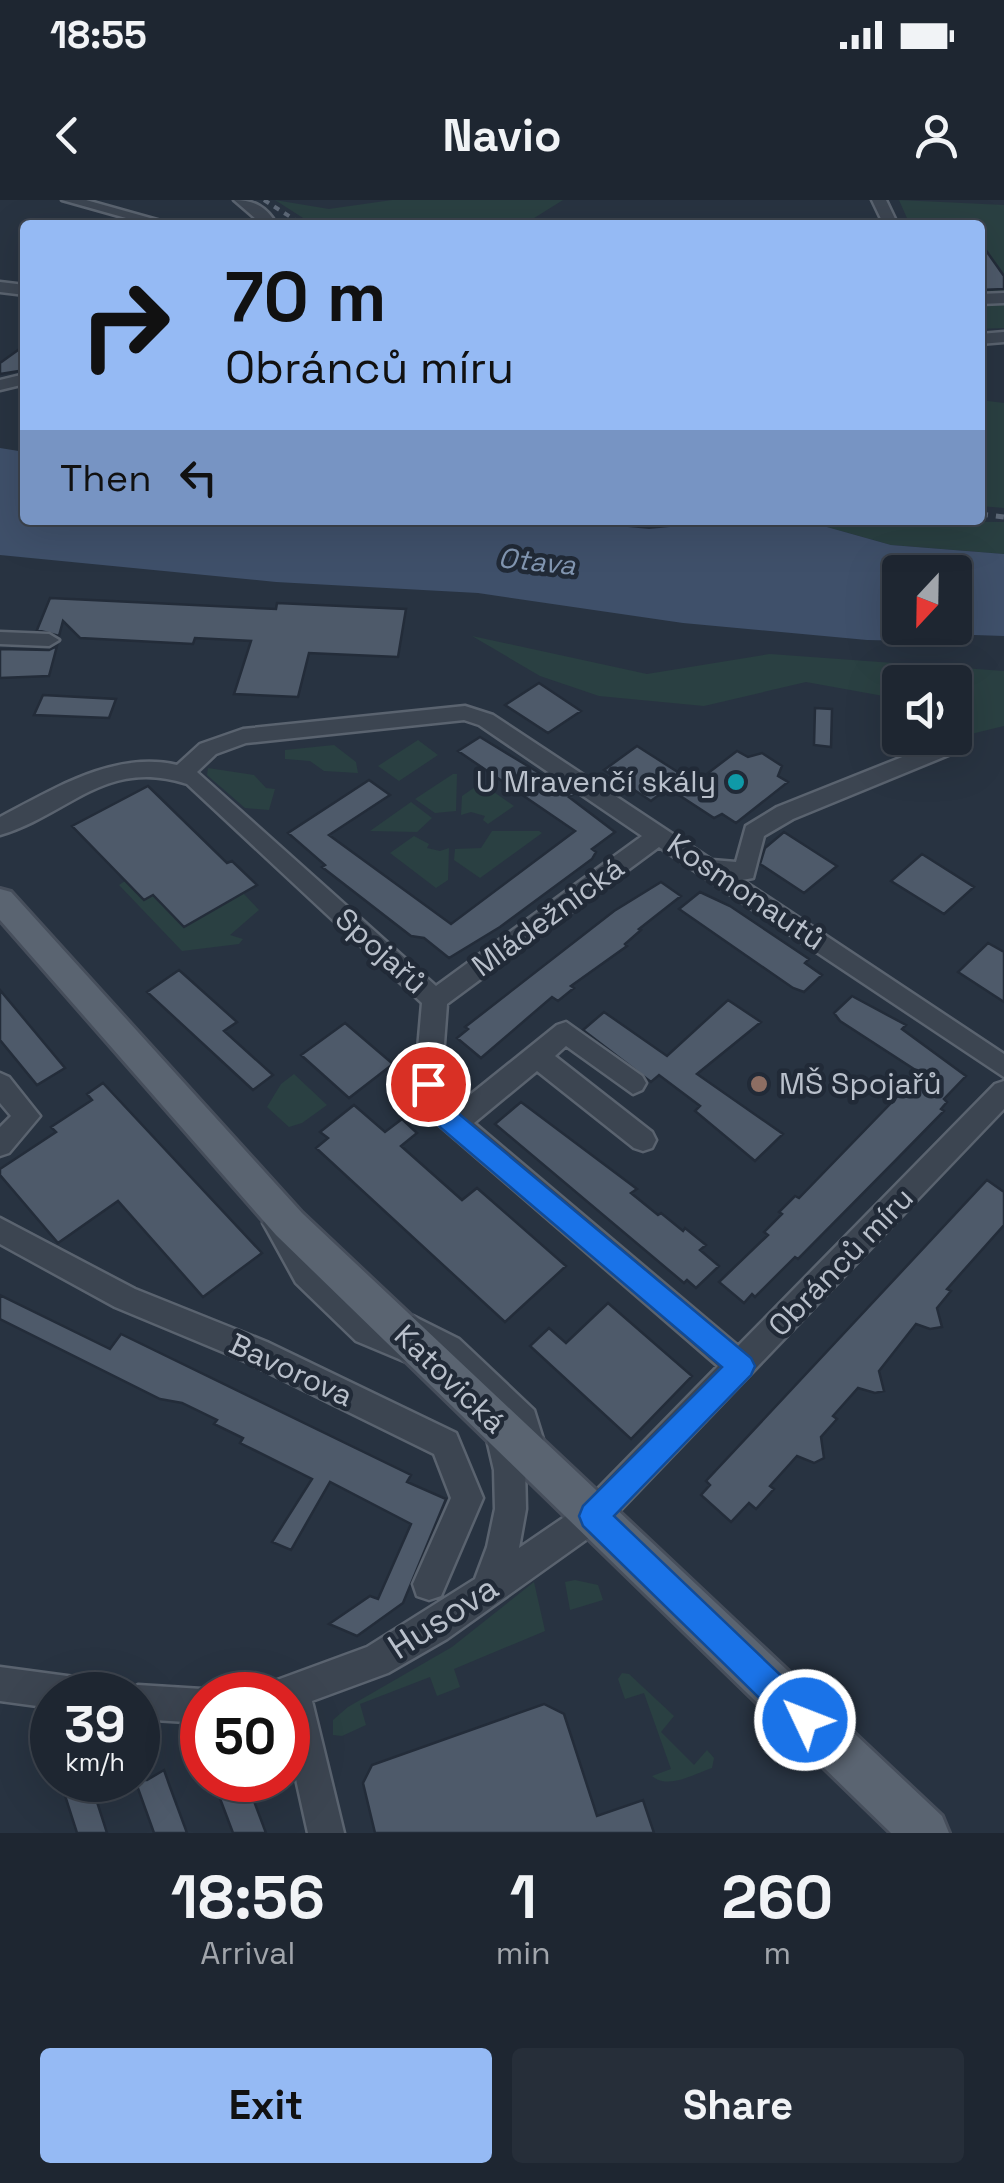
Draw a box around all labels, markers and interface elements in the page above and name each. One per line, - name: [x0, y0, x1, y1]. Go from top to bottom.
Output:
- text: 18:55: [50, 11, 147, 59]
- text: Navio: [442, 107, 562, 164]
- icon: back: [40, 108, 95, 163]
- icon: person: [909, 108, 964, 163]
- text: 70 m: [225, 252, 386, 341]
- icon: right: [60, 260, 190, 390]
- text: Obránců míru: [225, 339, 514, 396]
- icon: left: [171, 450, 226, 505]
- text: Then: [60, 454, 151, 502]
- water label: Otava: [497, 539, 578, 583]
- north arrow: [882, 555, 972, 645]
- map controls: [882, 555, 972, 755]
- button: sound: [882, 665, 972, 755]
- place label: U Mravenčí skály: [476, 762, 716, 801]
- marker: U Mravenčí skály: [725, 771, 747, 793]
- street label: Kosmonautů: [660, 824, 833, 959]
- street label: Mládežnická: [464, 848, 632, 985]
- street label: Spojařů: [327, 899, 435, 1002]
- pin: [386, 1042, 471, 1127]
- icon: arrive: [401, 1057, 456, 1112]
- place label: MŠ Spojařů: [779, 1064, 942, 1103]
- marker: MŠ Spojařů: [748, 1073, 770, 1095]
- street label: Obránců míru: [760, 1179, 922, 1344]
- street label: Katovická: [386, 1316, 514, 1441]
- street label: Bavorova: [223, 1324, 359, 1415]
- street label: Husova: [380, 1565, 506, 1669]
- position arrow: [753, 1668, 857, 1772]
- speed limit sign: 50: [180, 1672, 310, 1802]
- text: 39: [64, 1693, 126, 1757]
- text: km/h: [65, 1746, 125, 1778]
- text: 18:56: [171, 1859, 325, 1936]
- text: 1: [510, 1859, 537, 1936]
- text: 260: [722, 1859, 833, 1936]
- text: Arrival: [200, 1933, 295, 1973]
- text: min: [496, 1933, 551, 1973]
- text: m: [764, 1933, 791, 1973]
- button: Exit: [40, 2048, 492, 2163]
- button: Share: [512, 2048, 964, 2163]

